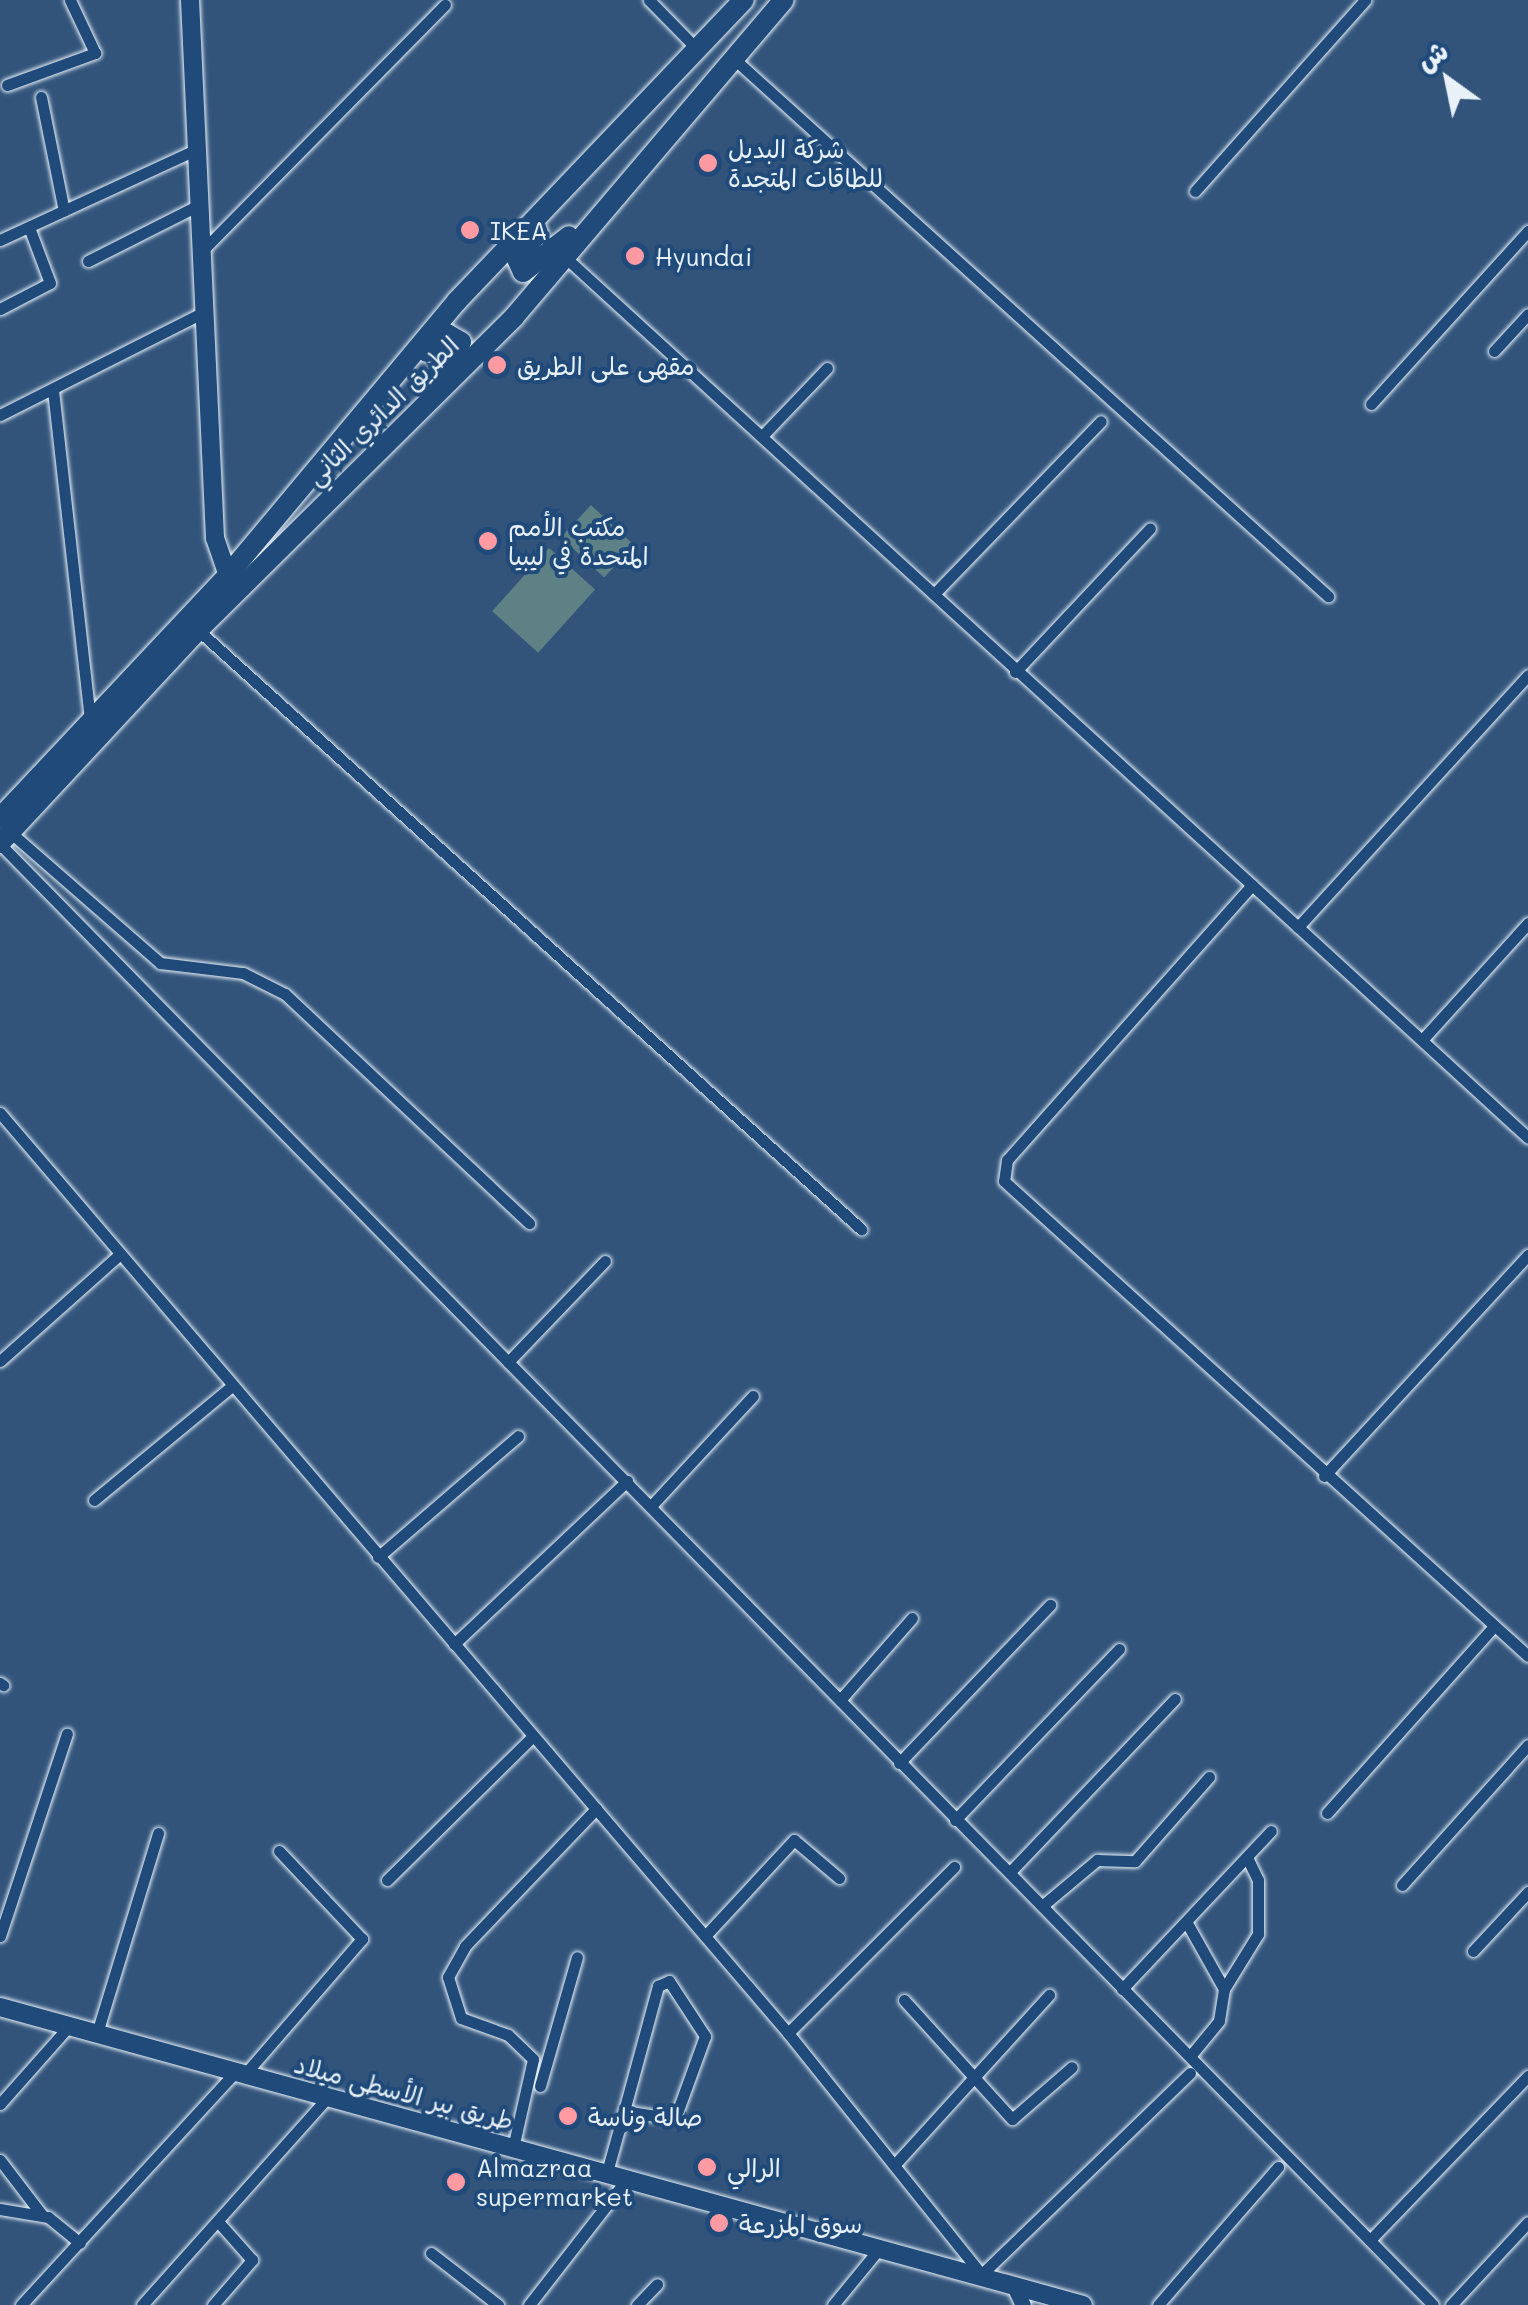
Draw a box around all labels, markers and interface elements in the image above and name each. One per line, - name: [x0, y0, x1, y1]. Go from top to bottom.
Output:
- north arrow: [1398, 30, 1498, 130]
- text: ش: [1409, 31, 1454, 78]
- place label: شركة البديل للطاقات المتجدة: [728, 134, 883, 193]
- marker: شركة البديل للطاقات المتجدة: [697, 152, 719, 174]
- place label: IKEA: [490, 215, 548, 245]
- marker: IKEA: [459, 219, 481, 241]
- place label: Hyundai: [655, 241, 752, 271]
- marker: Hyundai: [624, 245, 646, 267]
- street label: الطريق الدائري الثاني: [299, 329, 465, 491]
- place label: مقهى على الطريق: [517, 350, 695, 380]
- marker: مقهى على الطريق: [486, 354, 508, 376]
- place label: مكتب الأمم المتحدة في ليبيا: [508, 512, 649, 571]
- marker: مكتب الأمم المتحدة في ليبيا: [477, 530, 499, 552]
- street label: طريق بير الأسطى ميلاد: [291, 2048, 517, 2136]
- place label: صالة وناسة: [588, 2101, 703, 2131]
- marker: صالة وناسة: [557, 2105, 579, 2127]
- place label: الرالي: [727, 2152, 781, 2182]
- place label: Almazraa supermarket: [476, 2153, 633, 2212]
- marker: الرالي: [696, 2156, 718, 2178]
- marker: Almazraa supermarket: [445, 2171, 467, 2193]
- place label: سوق المزرعة: [739, 2208, 862, 2238]
- marker: سوق المزرعة: [708, 2212, 730, 2234]

